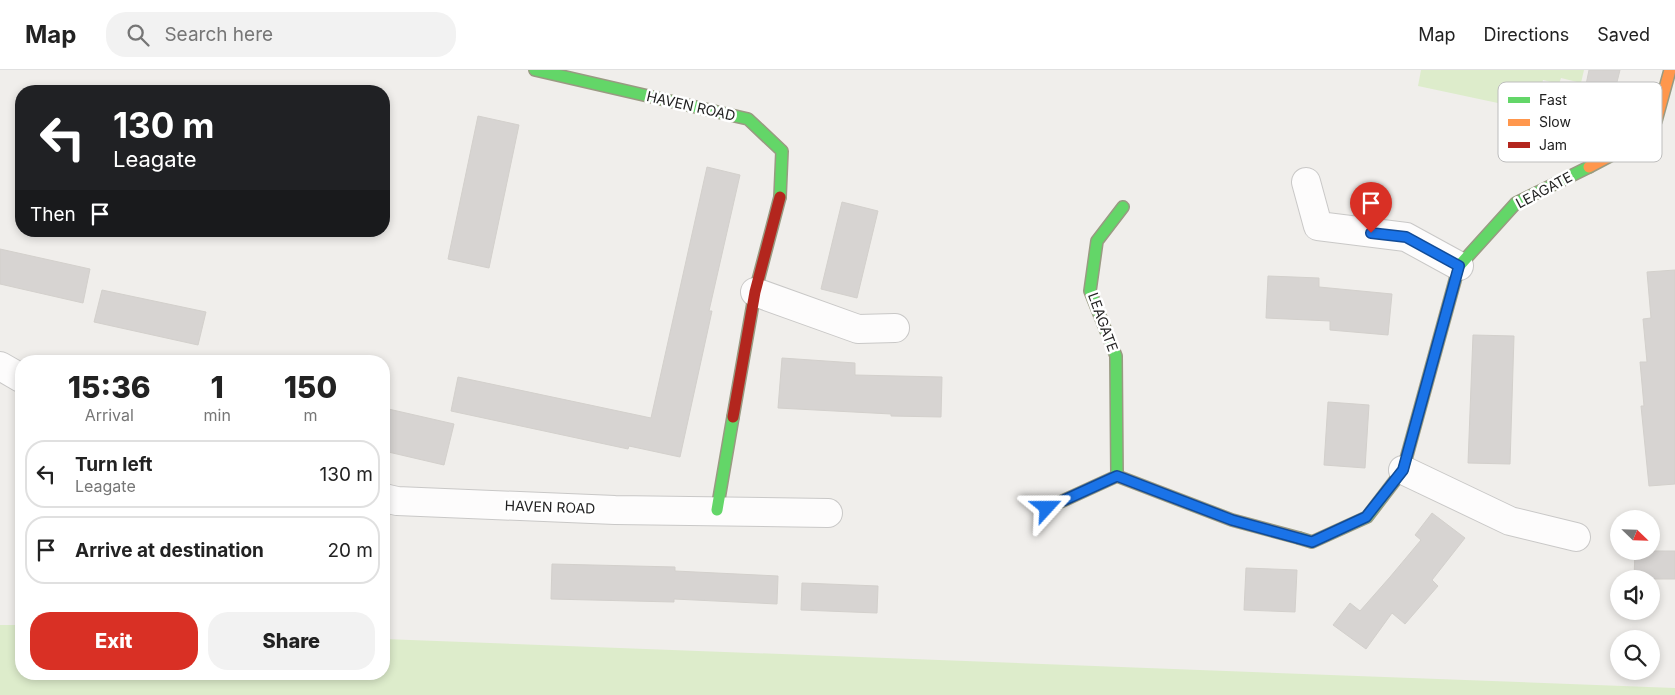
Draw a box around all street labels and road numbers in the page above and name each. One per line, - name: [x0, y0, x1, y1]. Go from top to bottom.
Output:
- street label: HAVEN ROAD: [645, 87, 737, 124]
- street label: LEAGATE: [1513, 168, 1575, 212]
- street label: LEAGATE: [1085, 290, 1122, 354]
- street label: HAVEN ROAD: [504, 496, 596, 517]

